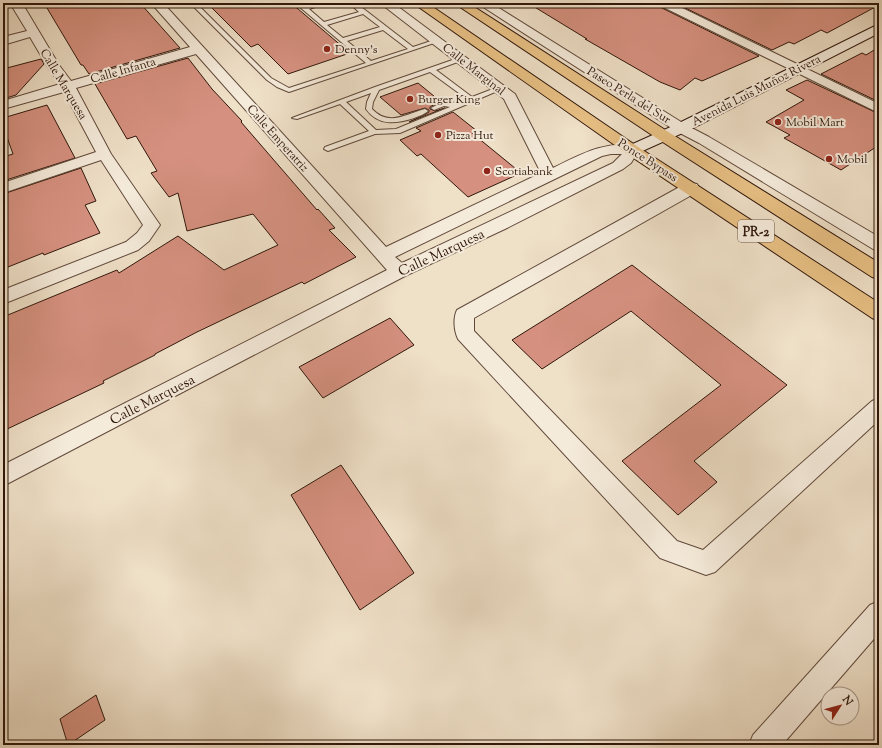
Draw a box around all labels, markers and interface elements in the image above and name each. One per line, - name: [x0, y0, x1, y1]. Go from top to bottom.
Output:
- street label: Calle Marginal: [438, 39, 509, 101]
- place label: Denny's: [335, 41, 378, 59]
- marker: Denny's: [322, 44, 332, 54]
- street label: Calle Marquesa: [35, 46, 92, 124]
- street label: Avenida Luis Muñoz Rivera: [689, 50, 825, 131]
- street label: Calle Infanta: [89, 53, 158, 89]
- street label: Paseo Perla del Sur: [583, 63, 674, 129]
- place label: Burger King: [418, 91, 480, 109]
- marker: Burger King: [405, 94, 415, 104]
- street label: Calle Emperatriz: [242, 101, 313, 177]
- place label: Mobil Mart: [786, 114, 844, 132]
- marker: Mobil Mart: [773, 117, 783, 127]
- place label: Pizza Hut: [446, 127, 494, 145]
- marker: Pizza Hut: [433, 130, 443, 140]
- street label: Ponce Bypass: [614, 135, 681, 187]
- place label: Mobil: [837, 151, 868, 169]
- marker: Mobil: [824, 154, 834, 164]
- place label: Scotiabank: [495, 163, 553, 181]
- marker: Scotiabank: [482, 166, 492, 176]
- road number: PR-2: [738, 220, 774, 242]
- street label: Calle Marquesa: [395, 225, 489, 283]
- street label: Calle Marquesa: [107, 370, 200, 431]
- north arrow: [820, 686, 860, 726]
- text: N: [838, 692, 856, 709]

